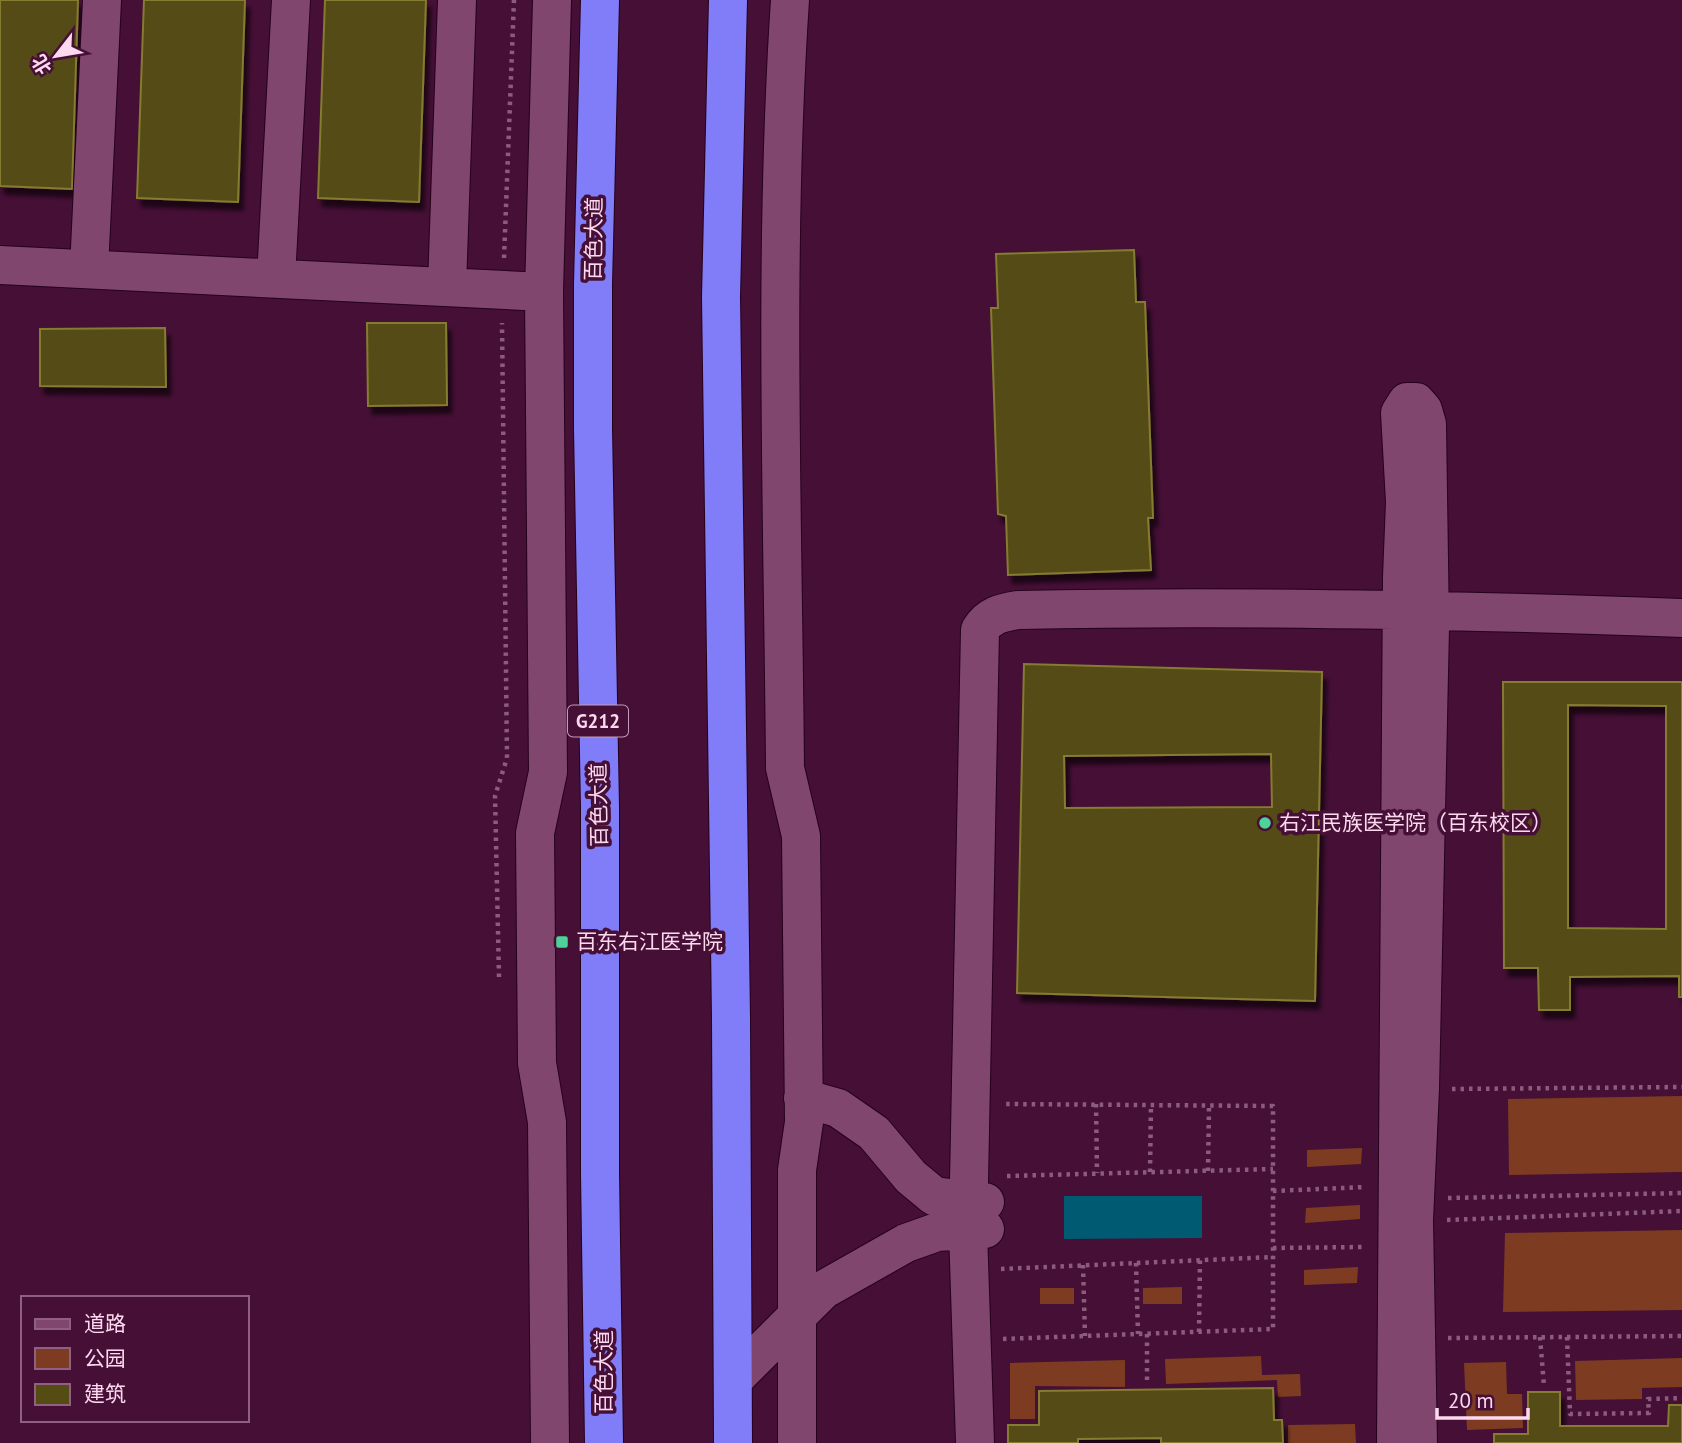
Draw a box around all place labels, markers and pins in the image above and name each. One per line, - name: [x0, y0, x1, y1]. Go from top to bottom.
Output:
- place label: 右江民族医学院（百东校区）: [1279, 809, 1552, 836]
- marker: 右江民族医学院（百东校区）: [1257, 815, 1273, 831]
- place label: 百东右江医学院: [576, 928, 723, 955]
- marker: 百东右江医学院: [554, 934, 570, 950]

